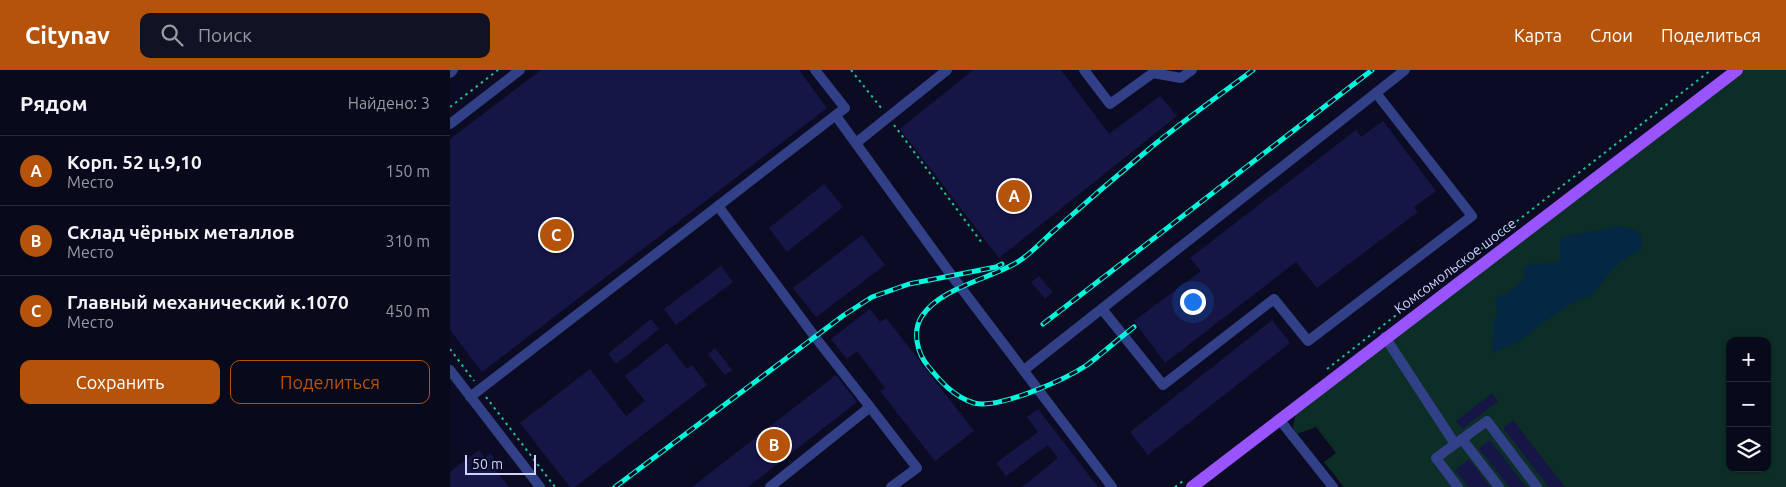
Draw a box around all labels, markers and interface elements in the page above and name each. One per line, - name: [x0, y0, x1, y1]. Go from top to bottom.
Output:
- search box: [140, 13, 490, 58]
- icon: search: [158, 21, 186, 49]
- text: Citynav: [25, 22, 110, 49]
- text: Поиск: [198, 24, 252, 46]
- text: Карта: [1514, 25, 1562, 45]
- text: Слои: [1590, 25, 1633, 45]
- text: Поделиться: [1661, 25, 1761, 45]
- text: Рядом: [20, 91, 88, 115]
- text: Найдено: 3: [348, 94, 430, 112]
- text: Корп. 52 ц.9,10: [67, 151, 202, 173]
- text: A: [30, 162, 42, 180]
- text: 150 m: [385, 162, 430, 180]
- text: Место: [67, 173, 114, 191]
- pin: A: [998, 177, 1030, 215]
- street label: Комсомольское шоссе: [1391, 215, 1519, 317]
- pin: C: [540, 216, 572, 254]
- text: Склад чёрных металлов: [67, 221, 295, 243]
- text: B: [31, 232, 41, 250]
- text: 310 m: [385, 232, 430, 250]
- text: Место: [67, 243, 114, 261]
- your location: [1180, 289, 1206, 315]
- text: Главный механический к.1070: [67, 291, 349, 313]
- text: C: [31, 302, 41, 320]
- text: 450 m: [385, 302, 430, 320]
- text: Место: [67, 313, 114, 331]
- map controls: [1726, 337, 1771, 472]
- button: +: [1726, 337, 1771, 382]
- button: Сохранить: [20, 360, 220, 404]
- button: Поделиться: [230, 360, 430, 404]
- button: −: [1726, 382, 1771, 427]
- pin: B: [758, 426, 790, 464]
- button: layers: [1726, 427, 1771, 472]
- scale bar: [465, 452, 536, 475]
- text: 50 m: [472, 456, 503, 472]

